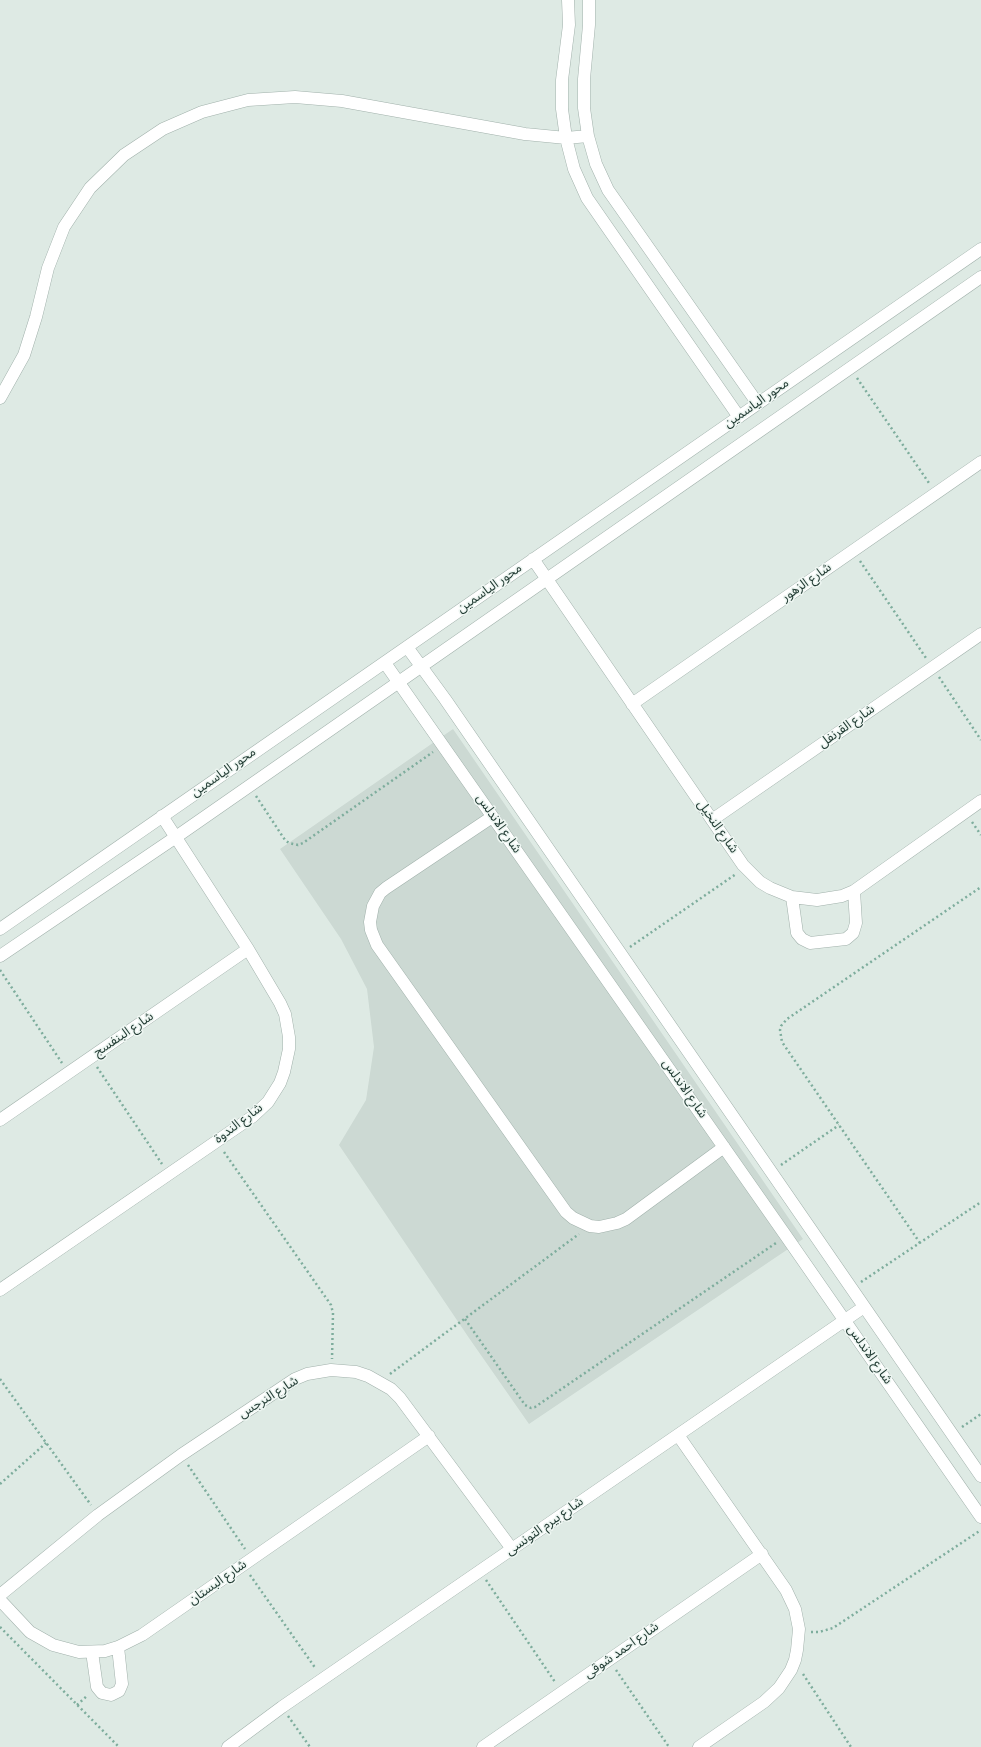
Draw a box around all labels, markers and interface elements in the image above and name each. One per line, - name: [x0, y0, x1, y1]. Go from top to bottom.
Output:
- street label: محور الياسمين: [721, 376, 793, 432]
- street label: شارع الزهور: [779, 560, 835, 606]
- street label: محور الياسمين: [454, 561, 526, 617]
- street label: شارع القرنفل: [816, 702, 878, 752]
- street label: محور الياسمين: [188, 745, 260, 801]
- street label: شارع الاندلس: [472, 791, 524, 857]
- street label: شارع النخيل: [693, 797, 741, 857]
- street label: شارع البنفسج: [91, 1009, 157, 1061]
- street label: شارع الاندلس: [658, 1056, 710, 1122]
- street label: شارع الندوة: [212, 1101, 266, 1147]
- street label: شارع الاندلس: [843, 1322, 895, 1388]
- street label: شارع النرجس: [236, 1373, 302, 1423]
- street label: شارع بيرم التونسى: [503, 1494, 587, 1560]
- street label: شارع البستان: [186, 1557, 250, 1609]
- street label: شارع احمد شوقى: [582, 1620, 662, 1682]

